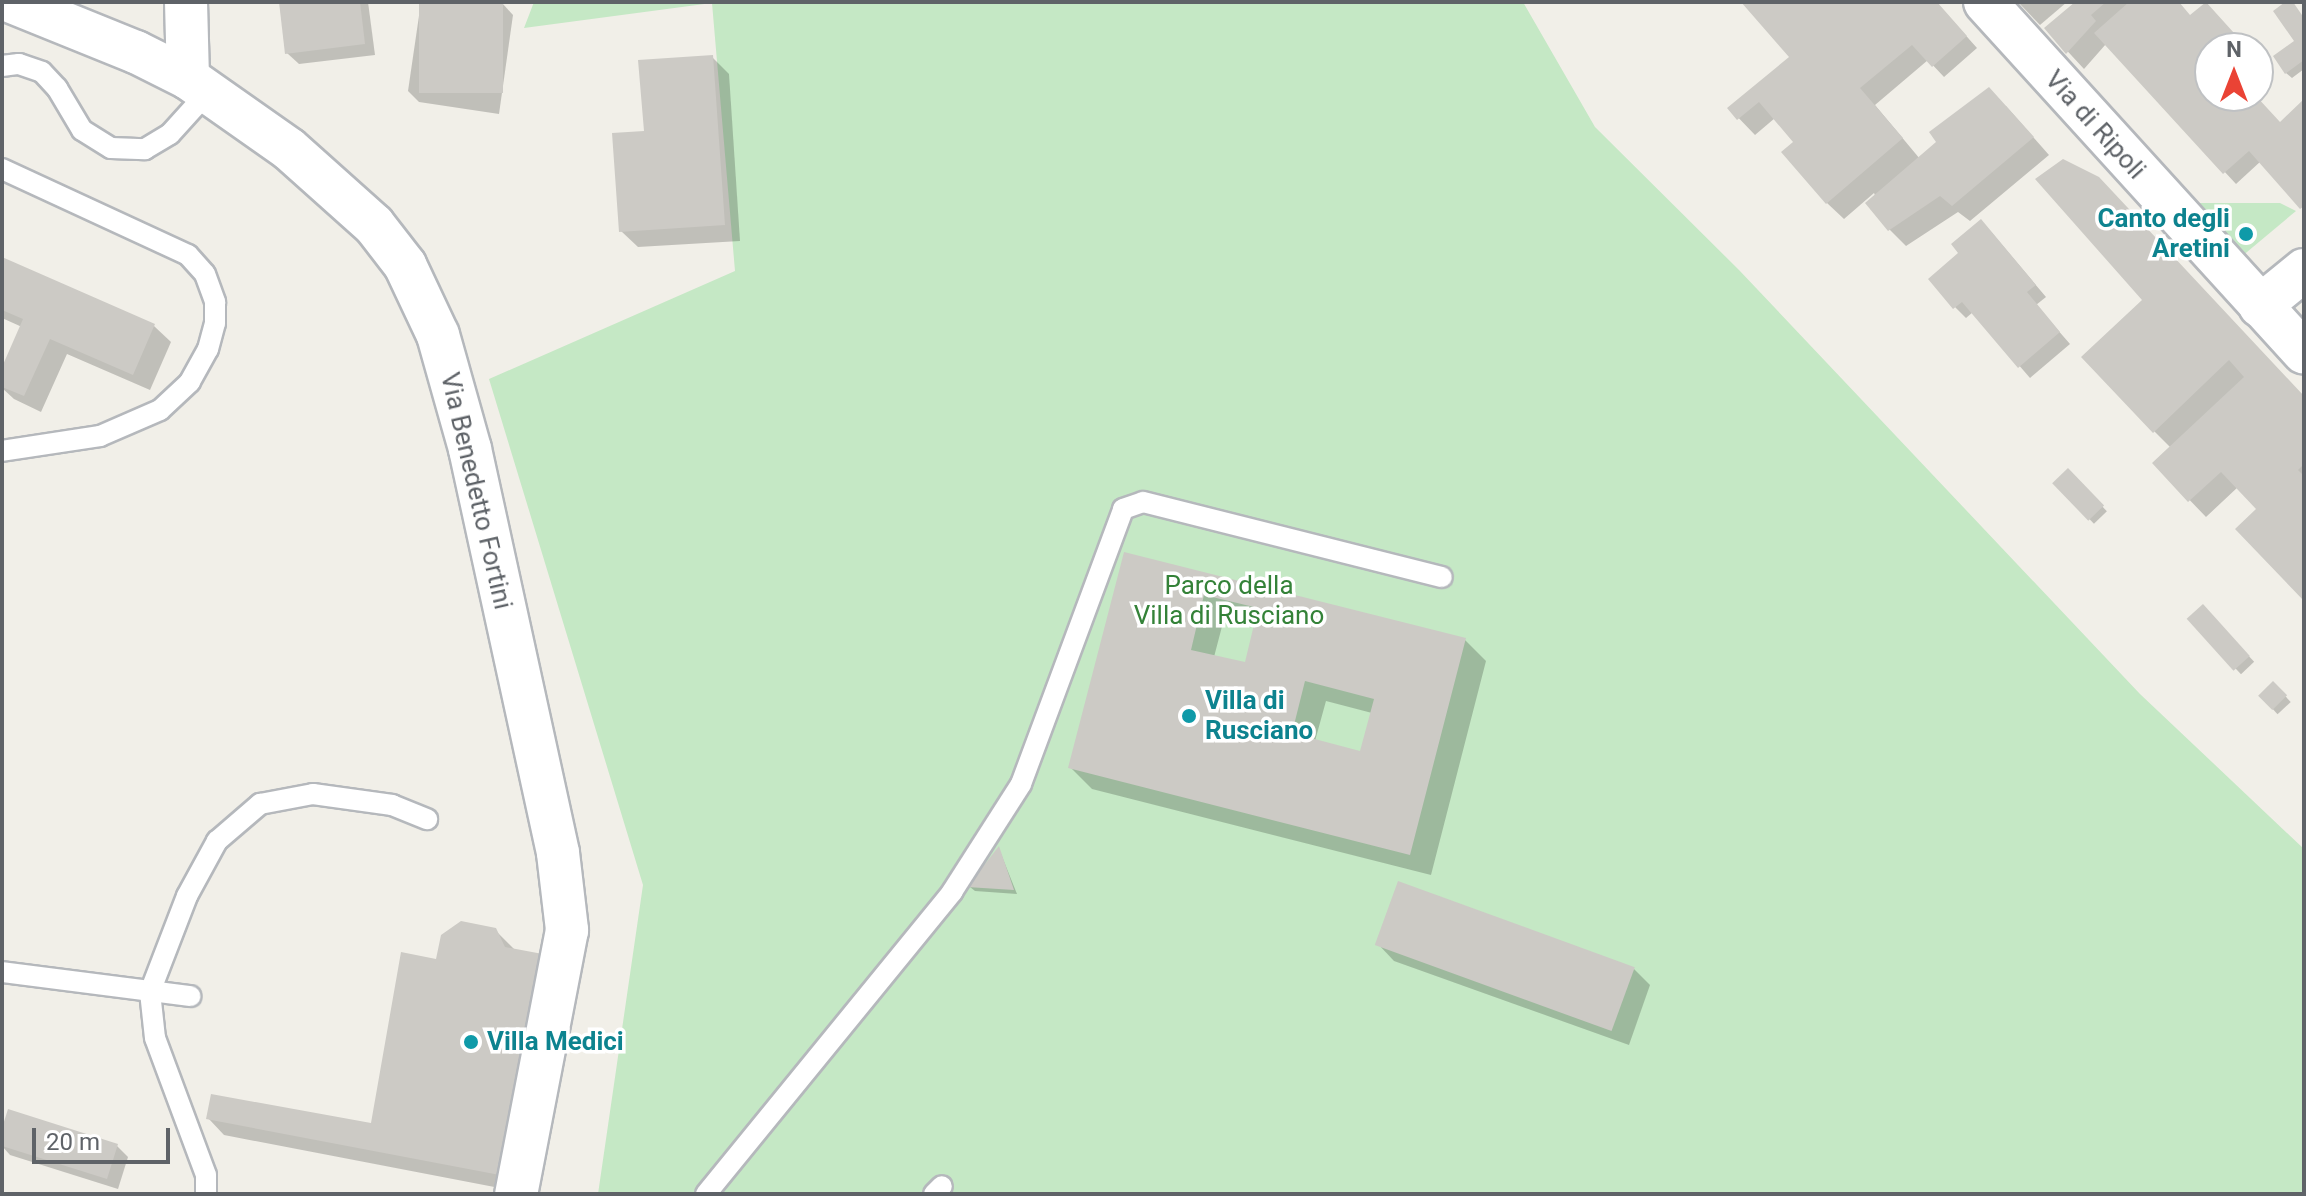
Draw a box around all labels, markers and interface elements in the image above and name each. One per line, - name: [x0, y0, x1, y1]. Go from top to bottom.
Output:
- north arrow: [2194, 32, 2274, 112]
- text: N: [2226, 37, 2242, 62]
- street label: Via di Ripoli: [2038, 64, 2152, 186]
- place label: Canto degli Aretini: [2098, 203, 2230, 264]
- marker: Canto degli Aretini: [2237, 225, 2255, 243]
- street label: Via Benedetto Fortini: [434, 370, 518, 612]
- park label: Parco della Villa di Rusciano: [1134, 570, 1324, 632]
- place label: Villa di Rusciano: [1205, 685, 1313, 746]
- marker: Villa di Rusciano: [1180, 707, 1198, 725]
- place label: Villa Medici: [487, 1026, 624, 1058]
- marker: Villa Medici: [462, 1033, 480, 1051]
- scale bar: [36, 1112, 174, 1162]
- text: 20 m: [46, 1128, 100, 1156]

